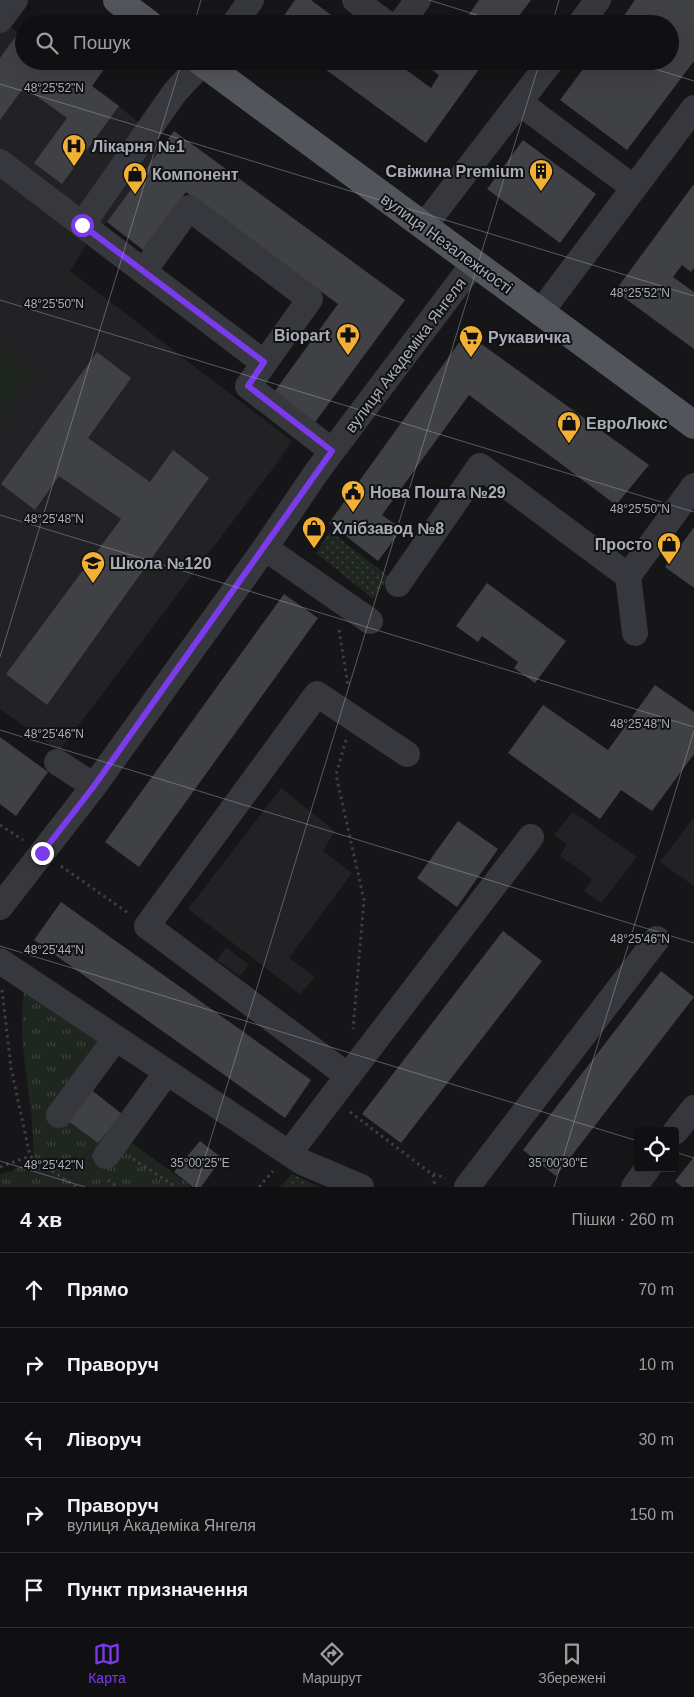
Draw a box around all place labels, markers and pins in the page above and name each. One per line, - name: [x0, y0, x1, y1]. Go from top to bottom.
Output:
- hospital icon: Лікарня №1: [61, 133, 87, 167]
- place label: Лікарня №1: [92, 138, 185, 155]
- building icon: Свіжина Premium: [528, 158, 554, 192]
- shop icon: Компонент: [122, 161, 148, 195]
- place label: Свіжина Premium: [386, 163, 524, 180]
- place label: Компонент: [152, 166, 239, 183]
- pharmacy icon: Biopart: [335, 322, 361, 356]
- supermarket icon: Рукавичка: [458, 324, 484, 358]
- place label: Biopart: [274, 327, 331, 344]
- place label: Рукавичка: [488, 329, 570, 346]
- shop icon: ЕвроЛюкс: [556, 410, 582, 444]
- place label: ЕвроЛюкс: [586, 415, 668, 432]
- public building icon: Нова Пошта №29: [340, 479, 366, 513]
- place label: Нова Пошта №29: [370, 484, 506, 501]
- shop icon: Хлібзавод №8: [301, 515, 327, 549]
- place label: Хлібзавод №8: [332, 520, 444, 537]
- shop icon: Просто: [656, 531, 682, 565]
- place label: Просто: [595, 536, 652, 553]
- school or university icon: Школа №120: [80, 550, 106, 584]
- place label: Школа №120: [110, 555, 211, 572]

